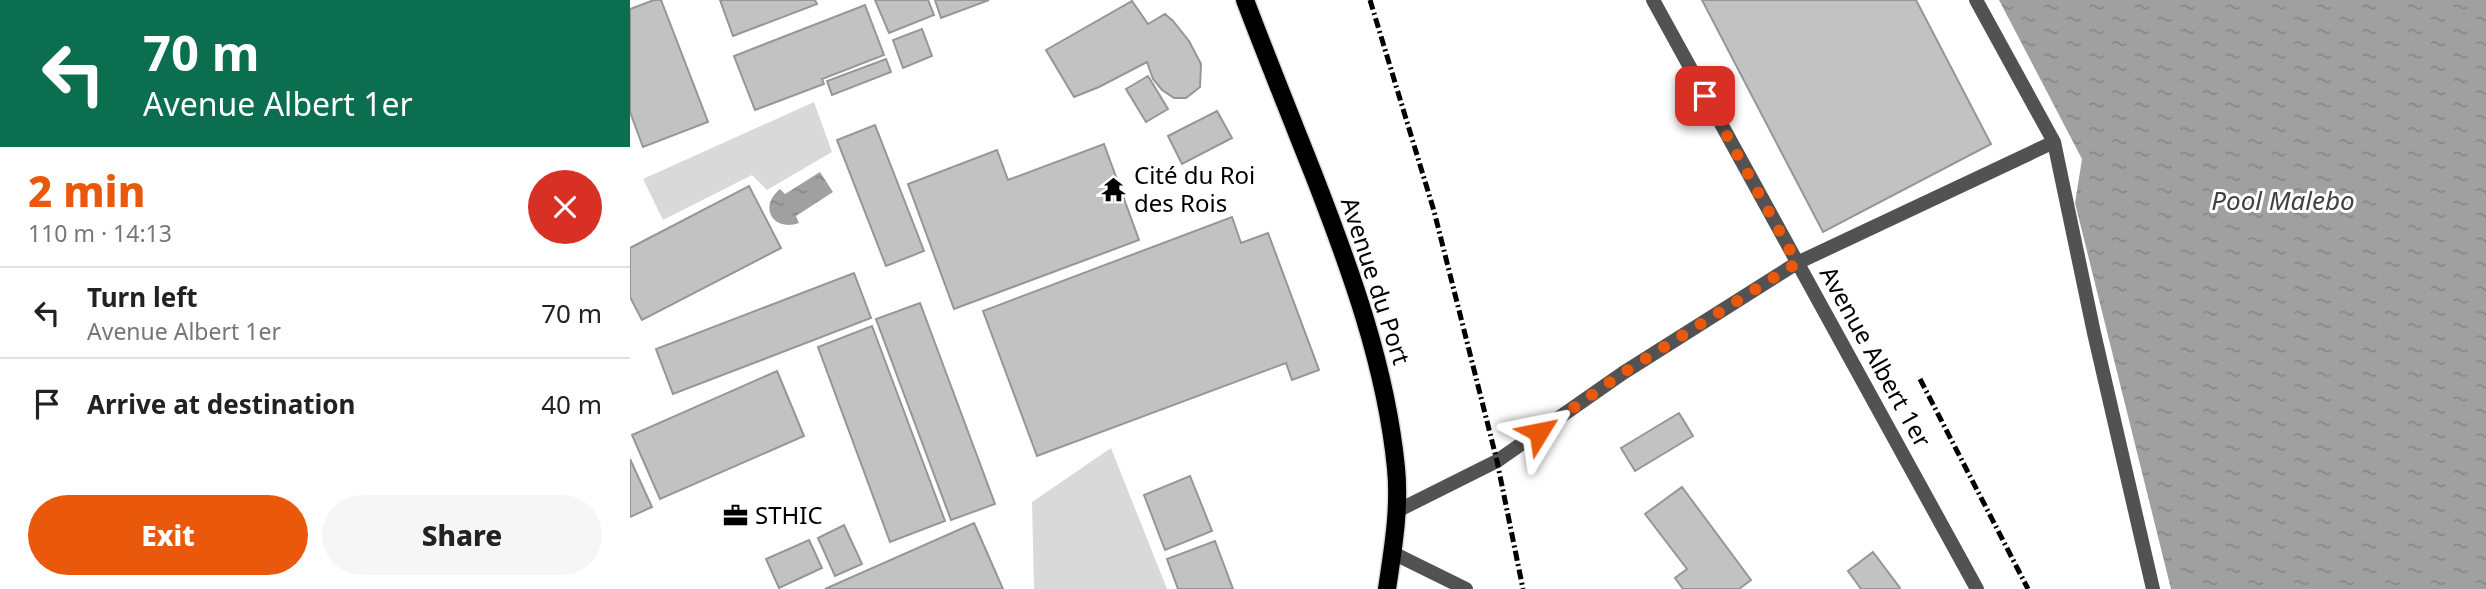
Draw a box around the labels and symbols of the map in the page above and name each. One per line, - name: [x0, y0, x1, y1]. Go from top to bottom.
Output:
- pin: [1675, 66, 1735, 126]
- place label: Cité du Roi des Rois: [1134, 158, 1255, 219]
- temple icon: Cité du Roi des Rois: [1100, 176, 1128, 204]
- water label: Pool Malebo: [2211, 182, 2355, 218]
- street label: Avenue du Port: [1334, 193, 1419, 369]
- street label: Avenue Albert 1er: [1813, 260, 1940, 453]
- position arrow: [1502, 395, 1576, 469]
- place label: STHIC: [755, 498, 823, 531]
- office icon: STHIC: [721, 502, 749, 530]

